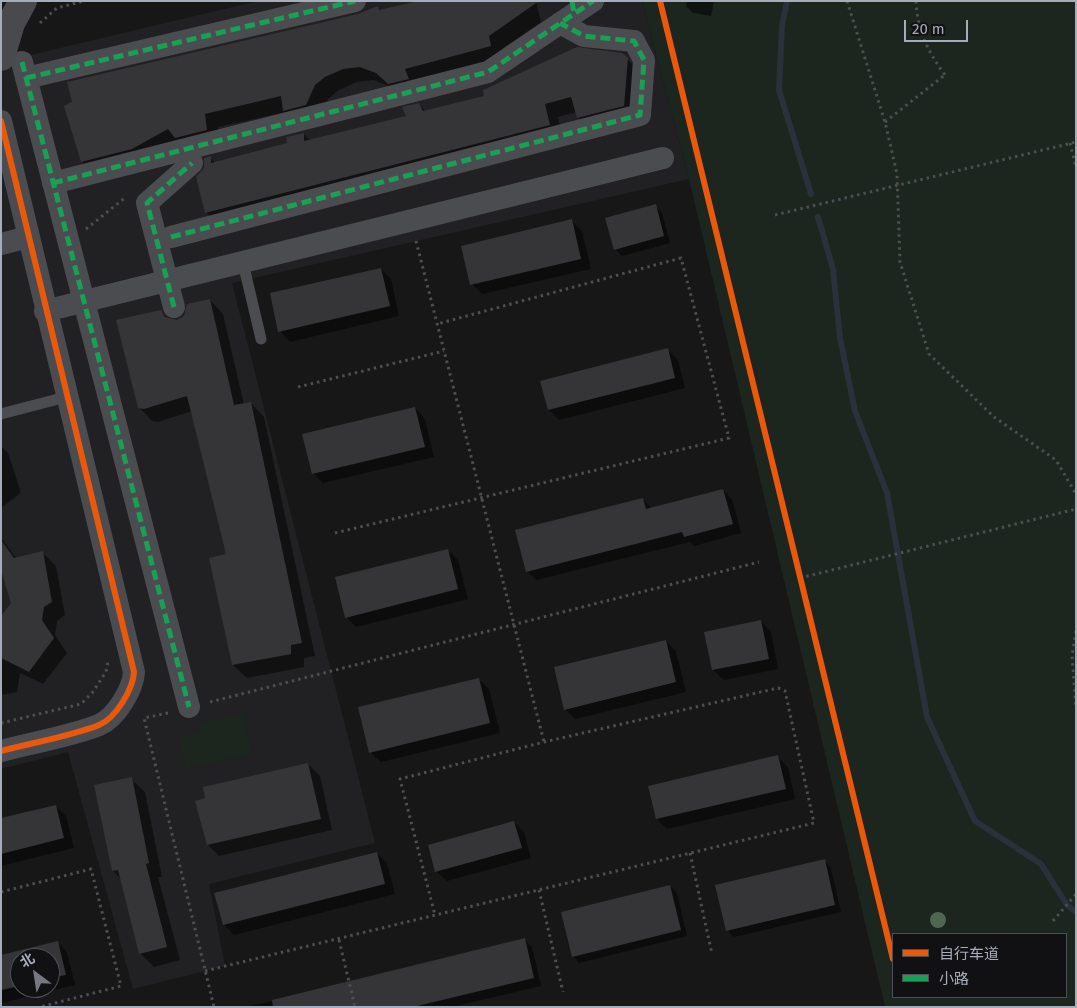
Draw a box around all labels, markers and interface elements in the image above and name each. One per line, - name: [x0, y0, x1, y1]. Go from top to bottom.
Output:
- scale bar: [907, 10, 971, 42]
- text: 20 m: [912, 20, 945, 38]
- legend: [892, 933, 1067, 998]
- text: 自行车道: [939, 945, 999, 963]
- north arrow: [10, 948, 60, 998]
- text: 北: [17, 950, 38, 971]
- text: 小路: [939, 970, 969, 988]

